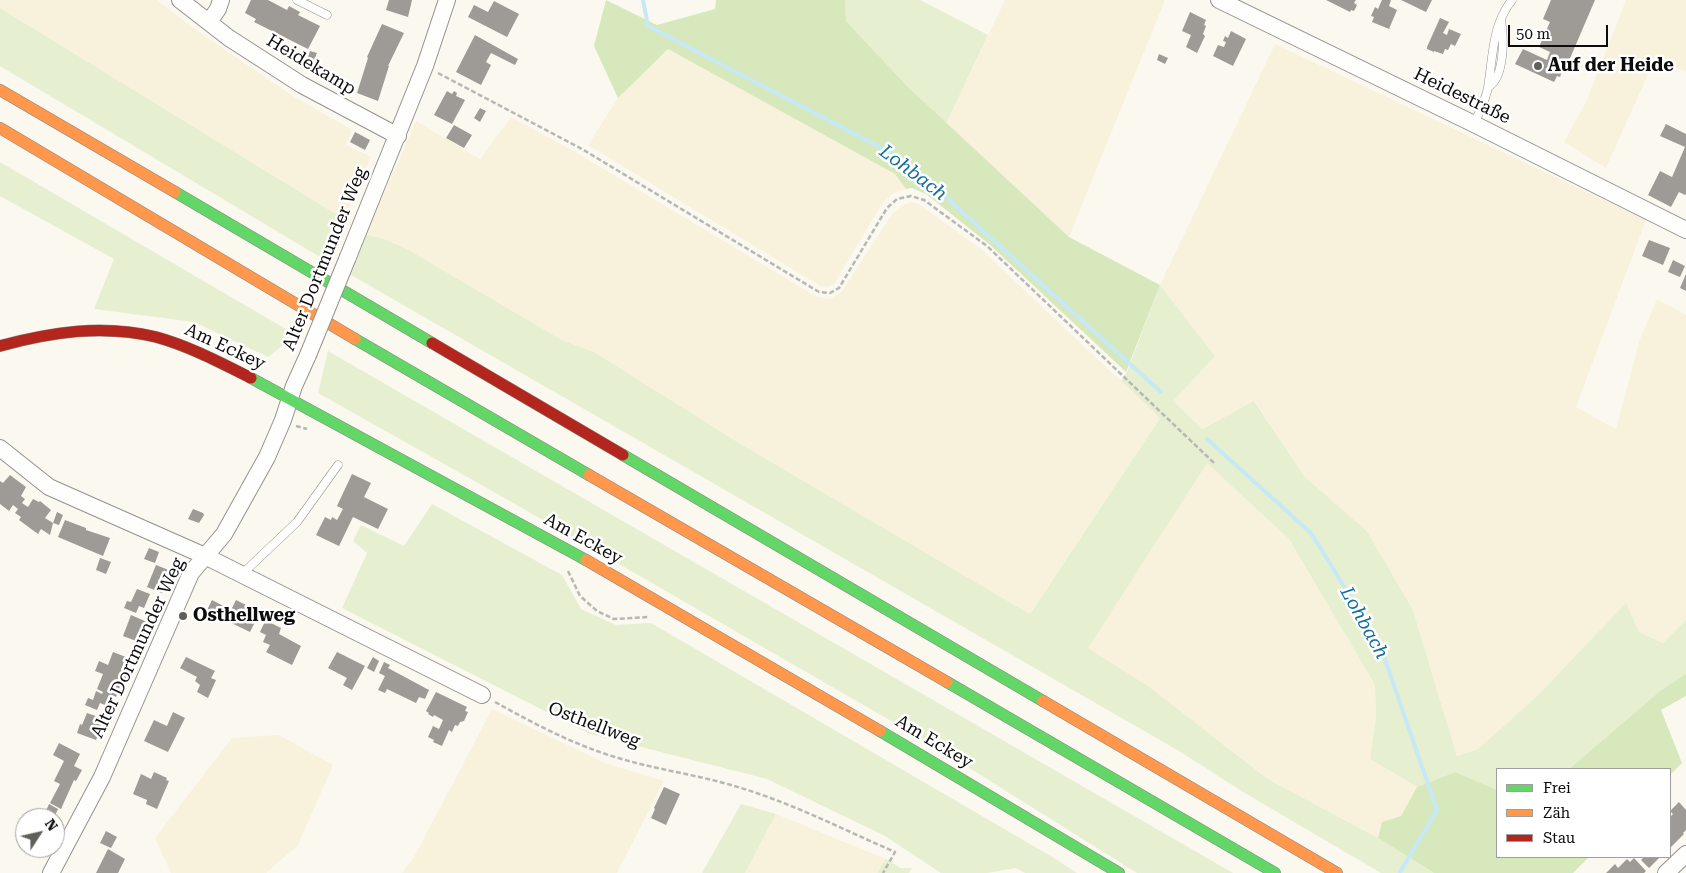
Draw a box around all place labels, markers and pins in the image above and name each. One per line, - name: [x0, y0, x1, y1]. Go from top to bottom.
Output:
- place label: Auf der Heide: [1548, 55, 1674, 77]
- marker: Auf der Heide: [1532, 60, 1544, 72]
- place label: Osthellweg: [193, 605, 295, 627]
- marker: Osthellweg: [177, 610, 189, 622]

